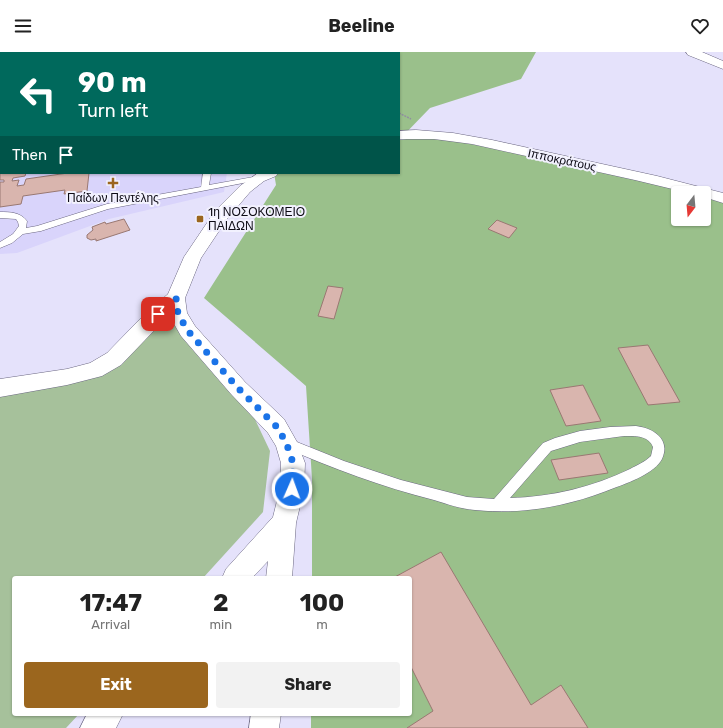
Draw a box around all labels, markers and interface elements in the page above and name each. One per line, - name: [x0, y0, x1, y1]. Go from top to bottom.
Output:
- icon: menu: [12, 15, 34, 37]
- text: Beeline: [328, 15, 395, 37]
- icon: heart: [689, 15, 711, 37]
- text: 90 m: [78, 66, 147, 99]
- icon: left: [12, 68, 64, 120]
- text: Turn left: [78, 100, 148, 122]
- icon: arrive: [55, 144, 77, 166]
- text: Then: [12, 146, 47, 164]
- street label: Ιπποκράτους: [526, 146, 598, 174]
- marker: Παίδων Πεντέλης: [107, 177, 119, 189]
- north arrow: [671, 186, 711, 226]
- map controls: [671, 186, 711, 226]
- place label: Παίδων Πεντέλης: [67, 191, 159, 205]
- place label: 1η ΝΟΣΟΚΟΜΕΙΟ ΠΑΙΔΩΝ: [208, 205, 305, 233]
- marker: 1η ΝΟΣΟΚΟΜΕΙΟ ΠΑΙΔΩΝ: [195, 214, 205, 224]
- pin: [141, 297, 175, 331]
- icon: arrive: [147, 303, 169, 325]
- position arrow: [271, 468, 313, 510]
- text: 17:47: [80, 589, 142, 617]
- text: 2: [213, 589, 229, 617]
- text: 100: [300, 589, 344, 617]
- text: Arrival: [91, 617, 130, 632]
- text: min: [210, 617, 232, 632]
- text: m: [316, 617, 328, 632]
- button: Exit: [24, 662, 208, 708]
- button: Share: [216, 662, 400, 708]

